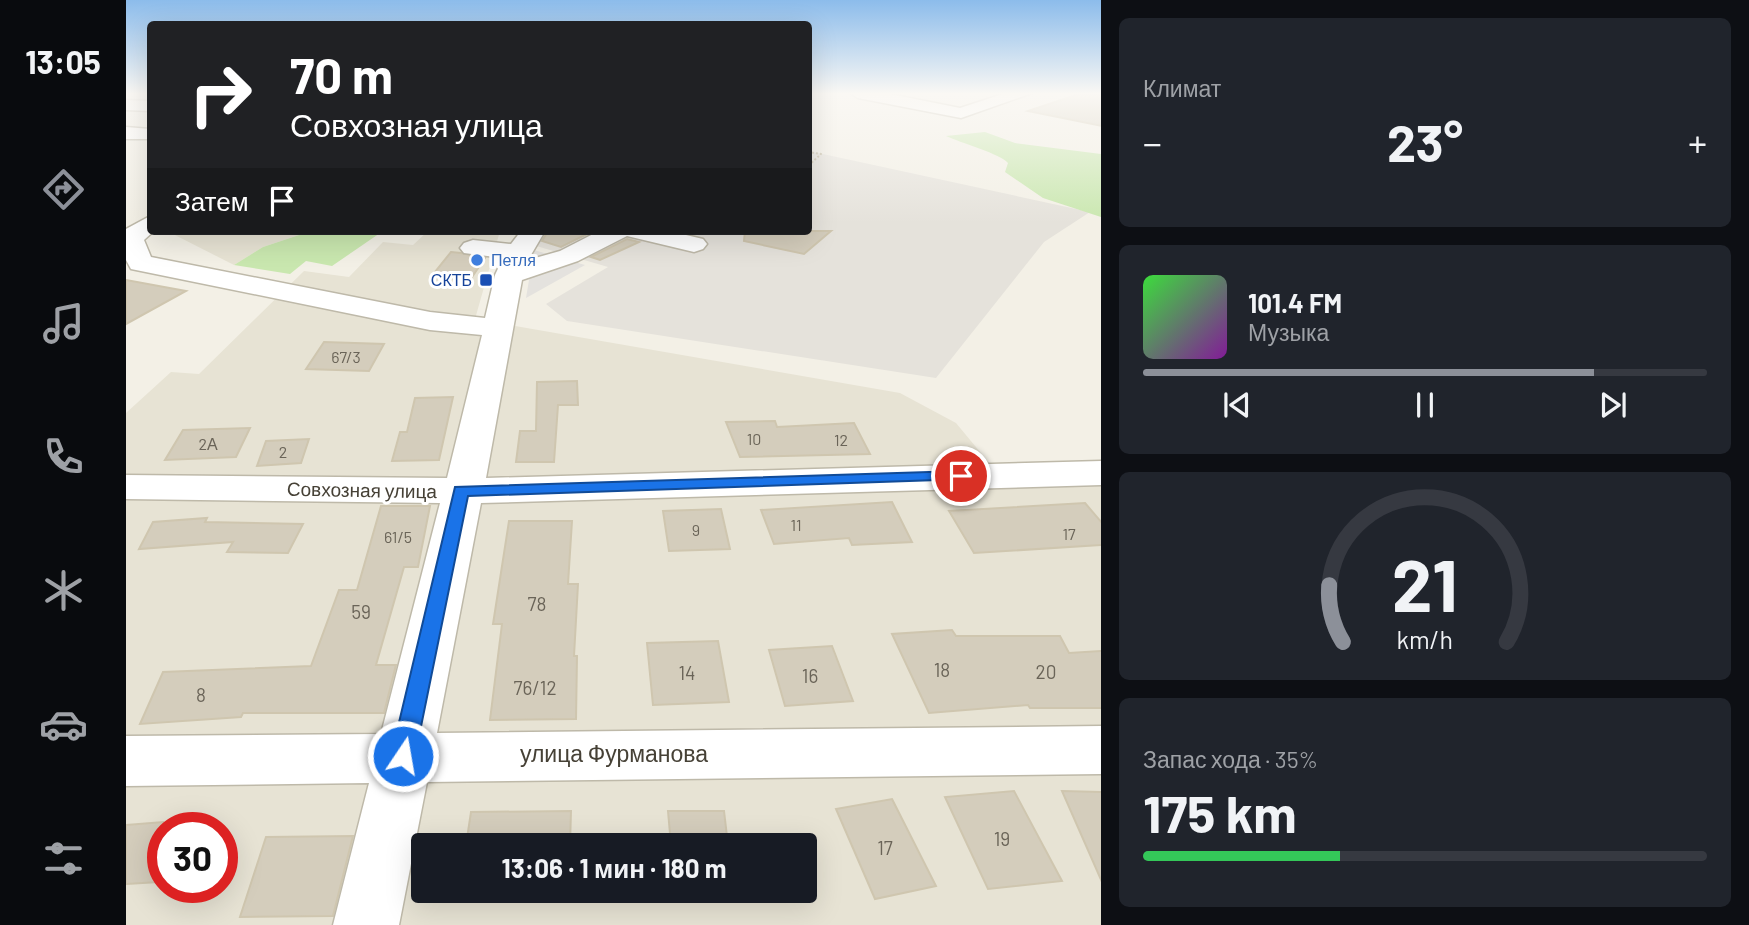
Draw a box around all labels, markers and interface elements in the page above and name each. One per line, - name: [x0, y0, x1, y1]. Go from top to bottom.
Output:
- text: 13:05: [25, 42, 101, 80]
- text: 70 m: [290, 45, 393, 104]
- icon: right: [175, 49, 266, 140]
- text: Климат: [1143, 74, 1221, 102]
- text: Совхозная улица: [290, 105, 543, 143]
- text: 23°: [1387, 110, 1463, 172]
- text: −: [1143, 119, 1162, 165]
- text: +: [1688, 119, 1707, 165]
- icon: directions: [39, 165, 88, 214]
- icon: arrive: [263, 182, 301, 220]
- text: Затем: [175, 185, 249, 216]
- place label: Петля: [491, 250, 536, 269]
- marker: Петля: [469, 252, 485, 268]
- place label: СКТБ: [431, 270, 472, 289]
- marker: СКТБ: [478, 272, 494, 288]
- text: 101.4 FM: [1248, 287, 1342, 318]
- icon: music: [39, 299, 88, 348]
- text: Музыка: [1248, 318, 1329, 346]
- house number: 67/3: [331, 347, 361, 366]
- icon: previous: [1218, 386, 1256, 424]
- icon: pause: [1406, 386, 1444, 424]
- icon: next: [1594, 386, 1632, 424]
- house number: 10: [747, 429, 761, 448]
- house number: 12: [834, 430, 848, 449]
- icon: phone: [39, 432, 88, 481]
- house number: 2А: [198, 434, 218, 453]
- house number: 2: [279, 442, 287, 461]
- pin: [931, 446, 991, 506]
- icon: arrive: [942, 457, 980, 495]
- street label: Совхозная улица: [287, 477, 438, 502]
- house number: 11: [790, 515, 802, 534]
- house number: 9: [692, 520, 700, 539]
- house number: 17: [1062, 524, 1076, 543]
- house number: 61/5: [384, 527, 412, 546]
- text: 21: [1392, 539, 1458, 627]
- icon: climate: [39, 566, 88, 615]
- house number: 78: [528, 592, 546, 615]
- house number: 59: [351, 600, 371, 623]
- text: km/h: [1397, 624, 1453, 654]
- house number: 18: [934, 658, 950, 681]
- house number: 20: [1036, 660, 1056, 683]
- house number: 14: [678, 661, 696, 684]
- house number: 16: [802, 664, 818, 687]
- house number: 76/12: [513, 676, 557, 699]
- house number: 8: [196, 683, 206, 706]
- icon: car: [39, 700, 88, 749]
- position arrow: [366, 719, 440, 793]
- street label: улица Фурманова: [520, 739, 708, 767]
- text: Запас хода · 35%: [1143, 745, 1318, 773]
- text: 175 km: [1143, 781, 1297, 843]
- speed limit sign: 30: [147, 812, 238, 903]
- house number: 19: [994, 827, 1010, 850]
- icon: filters: [39, 834, 88, 883]
- house number: 17: [877, 836, 893, 859]
- text: 13:06 · 1 мин · 180 m: [502, 852, 726, 883]

